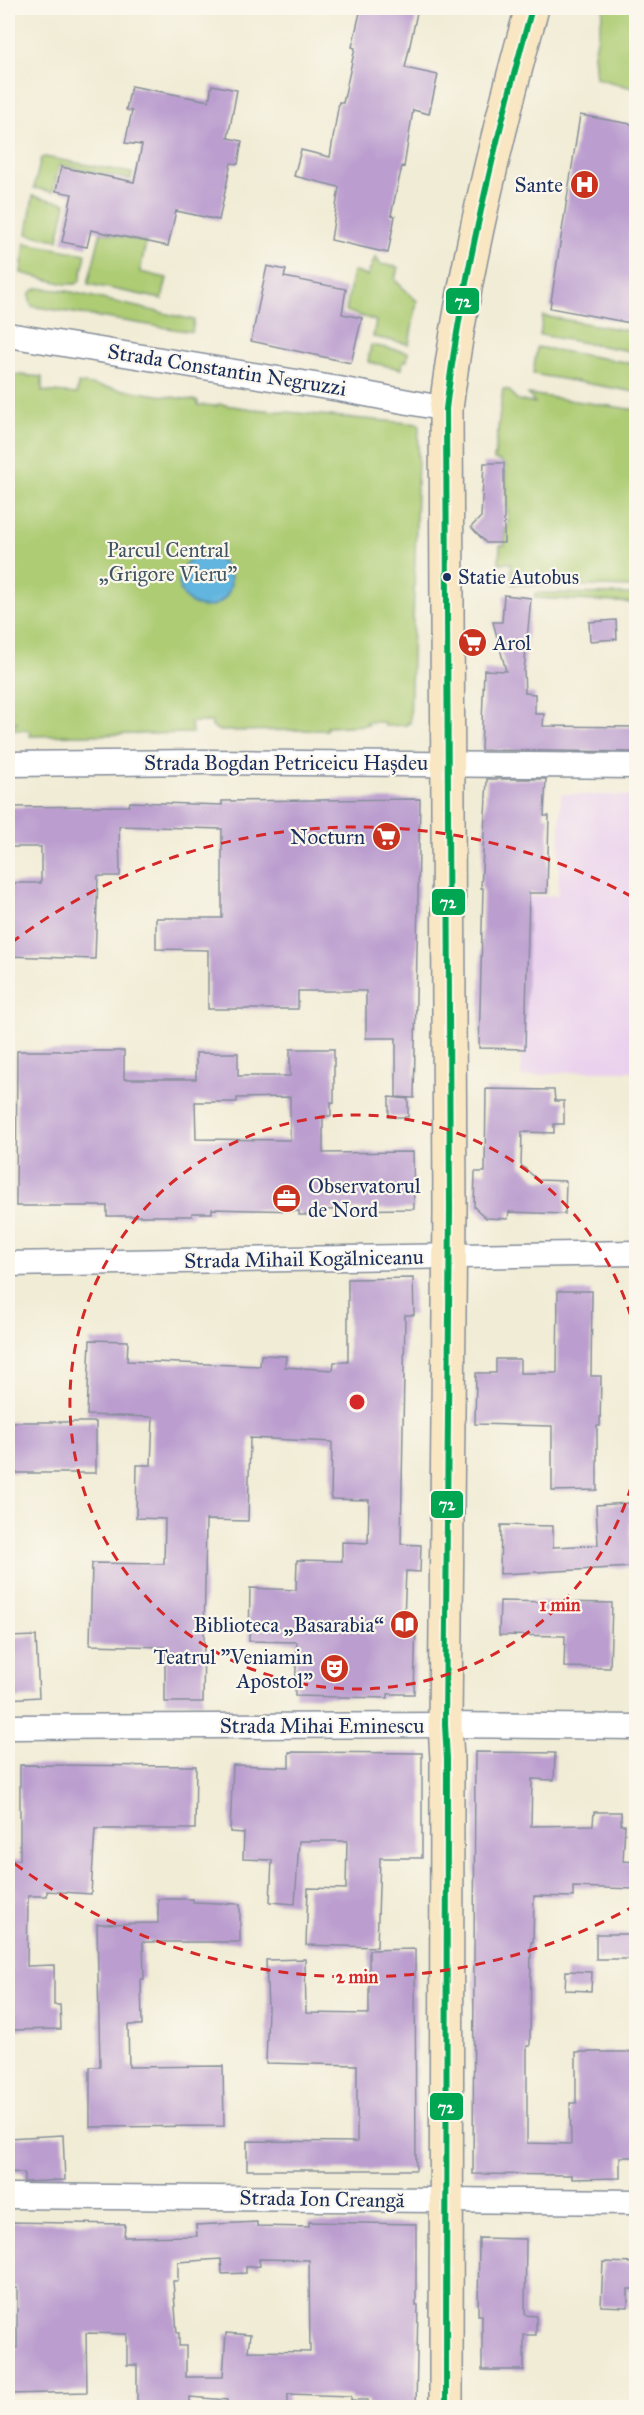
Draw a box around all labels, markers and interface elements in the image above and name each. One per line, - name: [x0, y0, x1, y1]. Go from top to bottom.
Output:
- hospital icon: Sante: [568, 169, 600, 201]
- place label: Sante: [515, 172, 563, 198]
- line badge: 72: [445, 287, 480, 315]
- text: 72: [455, 292, 472, 311]
- street label: Strada Constantin Negruzzi: [106, 338, 348, 402]
- park label: Parcul Central „Grigore Vieru”: [99, 537, 237, 587]
- place label: Statie Autobus: [458, 565, 579, 589]
- marker: Statie Autobus: [441, 571, 453, 583]
- supermarket icon: Arol: [456, 627, 488, 659]
- place label: Arol: [492, 630, 532, 656]
- street label: Strada Bogdan Petriceicu Hașdeu: [144, 750, 428, 776]
- supermarket icon: Nocturn: [370, 821, 402, 853]
- place label: Nocturn: [290, 824, 365, 850]
- line badge: 72: [431, 888, 466, 916]
- text: 72: [440, 893, 457, 912]
- place label: Observatorul de Nord: [308, 1173, 421, 1223]
- office icon: Observatorul de Nord: [271, 1182, 303, 1214]
- street label: Strada Mihail Kogălniceanu: [184, 1244, 424, 1274]
- centre of rings: [347, 1392, 367, 1412]
- line badge: 72: [430, 1490, 464, 1519]
- text: 72: [439, 1495, 456, 1514]
- text: 1 min: [540, 1594, 581, 1616]
- library icon: Biblioteca „Basarabia“: [389, 1609, 421, 1641]
- place label: Biblioteca „Basarabia“: [193, 1612, 384, 1638]
- place label: Teatrul "Veniamin Apostol": [153, 1644, 313, 1694]
- theatre icon: Teatrul "Veniamin Apostol": [318, 1653, 350, 1685]
- street label: Strada Mihai Eminescu: [220, 1713, 424, 1739]
- text: 2 min: [336, 1966, 379, 1988]
- line badge: 72: [429, 2092, 464, 2121]
- text: 72: [438, 2098, 455, 2117]
- street label: Strada Ion Creangă: [239, 2185, 405, 2213]

